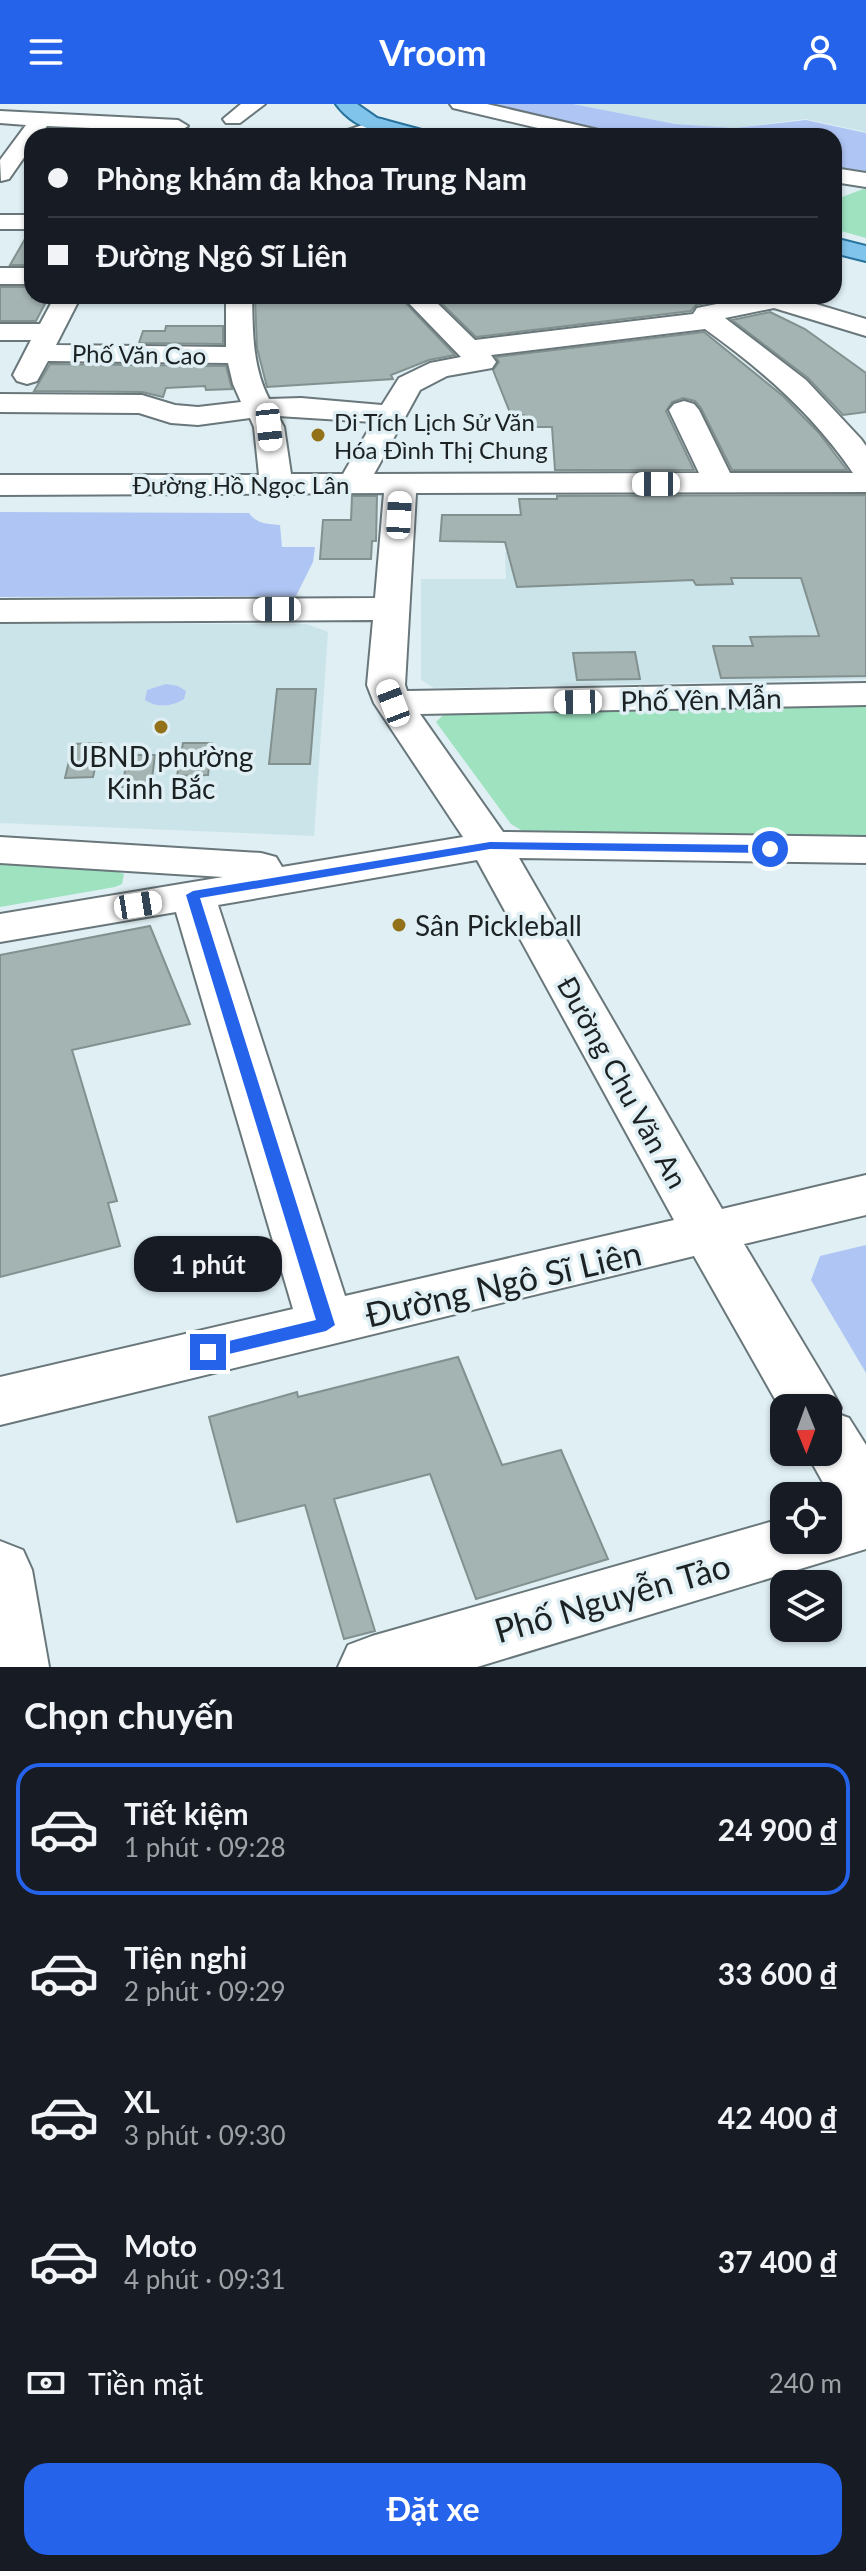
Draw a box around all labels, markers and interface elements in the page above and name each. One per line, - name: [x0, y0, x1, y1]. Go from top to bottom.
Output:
- icon: menu: [24, 30, 68, 74]
- text: Vroom: [379, 30, 487, 74]
- icon: person: [798, 30, 842, 74]
- text: Phòng khám đa khoa Trung Nam: [96, 160, 527, 196]
- text: Đường Ngô Sĩ Liên: [96, 237, 347, 273]
- street label: Phố Văn Cao: [72, 338, 206, 370]
- car: [255, 402, 283, 452]
- place label: Di Tích Lịch Sử Văn Hóa Đình Thị Chung: [334, 407, 548, 464]
- marker: Di Tích Lịch Sử Văn Hóa Đình Thị Chung: [309, 426, 327, 444]
- street label: Đường Hồ Ngọc Lân: [133, 470, 349, 499]
- car: [632, 472, 680, 496]
- car: [386, 490, 412, 540]
- car: [253, 597, 301, 621]
- car: [373, 676, 413, 730]
- street label: Phố Yên Mẫn: [620, 681, 782, 717]
- car: [554, 690, 602, 714]
- marker: UBND phường Kinh Bắc: [152, 718, 170, 736]
- place label: UBND phường Kinh Bắc: [69, 739, 253, 805]
- route start: [752, 831, 788, 867]
- car: [112, 889, 164, 921]
- place label: Sân Pickleball: [415, 908, 582, 942]
- marker: Sân Pickleball: [390, 916, 408, 934]
- street label: Đường Chu Văn An: [551, 970, 695, 1194]
- street label: Đường Ngô Sĩ Liên: [361, 1231, 645, 1335]
- callout: 1 phút: [134, 1236, 282, 1292]
- text: 1 phút: [170, 1248, 246, 1280]
- route end: [190, 1334, 226, 1370]
- north arrow: [770, 1394, 842, 1466]
- map controls: [770, 1394, 842, 1642]
- button: locate: [770, 1482, 842, 1554]
- street label: Phố Nguyễn Tảo: [489, 1544, 735, 1650]
- button: layers: [770, 1570, 842, 1642]
- text: Chọn chuyến: [24, 1693, 234, 1737]
- icon: car: [28, 1793, 100, 1865]
- text: Tiết kiệm: [124, 1795, 249, 1831]
- text: 24 900 ₫: [718, 1811, 838, 1847]
- text: 1 phút · 09:28: [124, 1831, 286, 1863]
- icon: car: [28, 1937, 100, 2009]
- text: Tiện nghi: [124, 1939, 247, 1975]
- text: 33 600 ₫: [718, 1955, 838, 1991]
- text: 2 phút · 09:29: [124, 1975, 286, 2007]
- icon: car: [28, 2081, 100, 2153]
- text: XL: [124, 2083, 160, 2119]
- text: 42 400 ₫: [718, 2099, 838, 2135]
- text: 3 phút · 09:30: [124, 2119, 286, 2151]
- icon: car: [28, 2225, 100, 2297]
- text: Moto: [124, 2227, 197, 2263]
- text: 37 400 ₫: [718, 2243, 838, 2279]
- text: 4 phút · 09:31: [124, 2263, 286, 2295]
- icon: cash: [24, 2361, 68, 2405]
- text: Tiền mặt: [88, 2365, 203, 2401]
- text: 240 m: [769, 2367, 842, 2399]
- button: Đặt xe: [24, 2463, 842, 2555]

